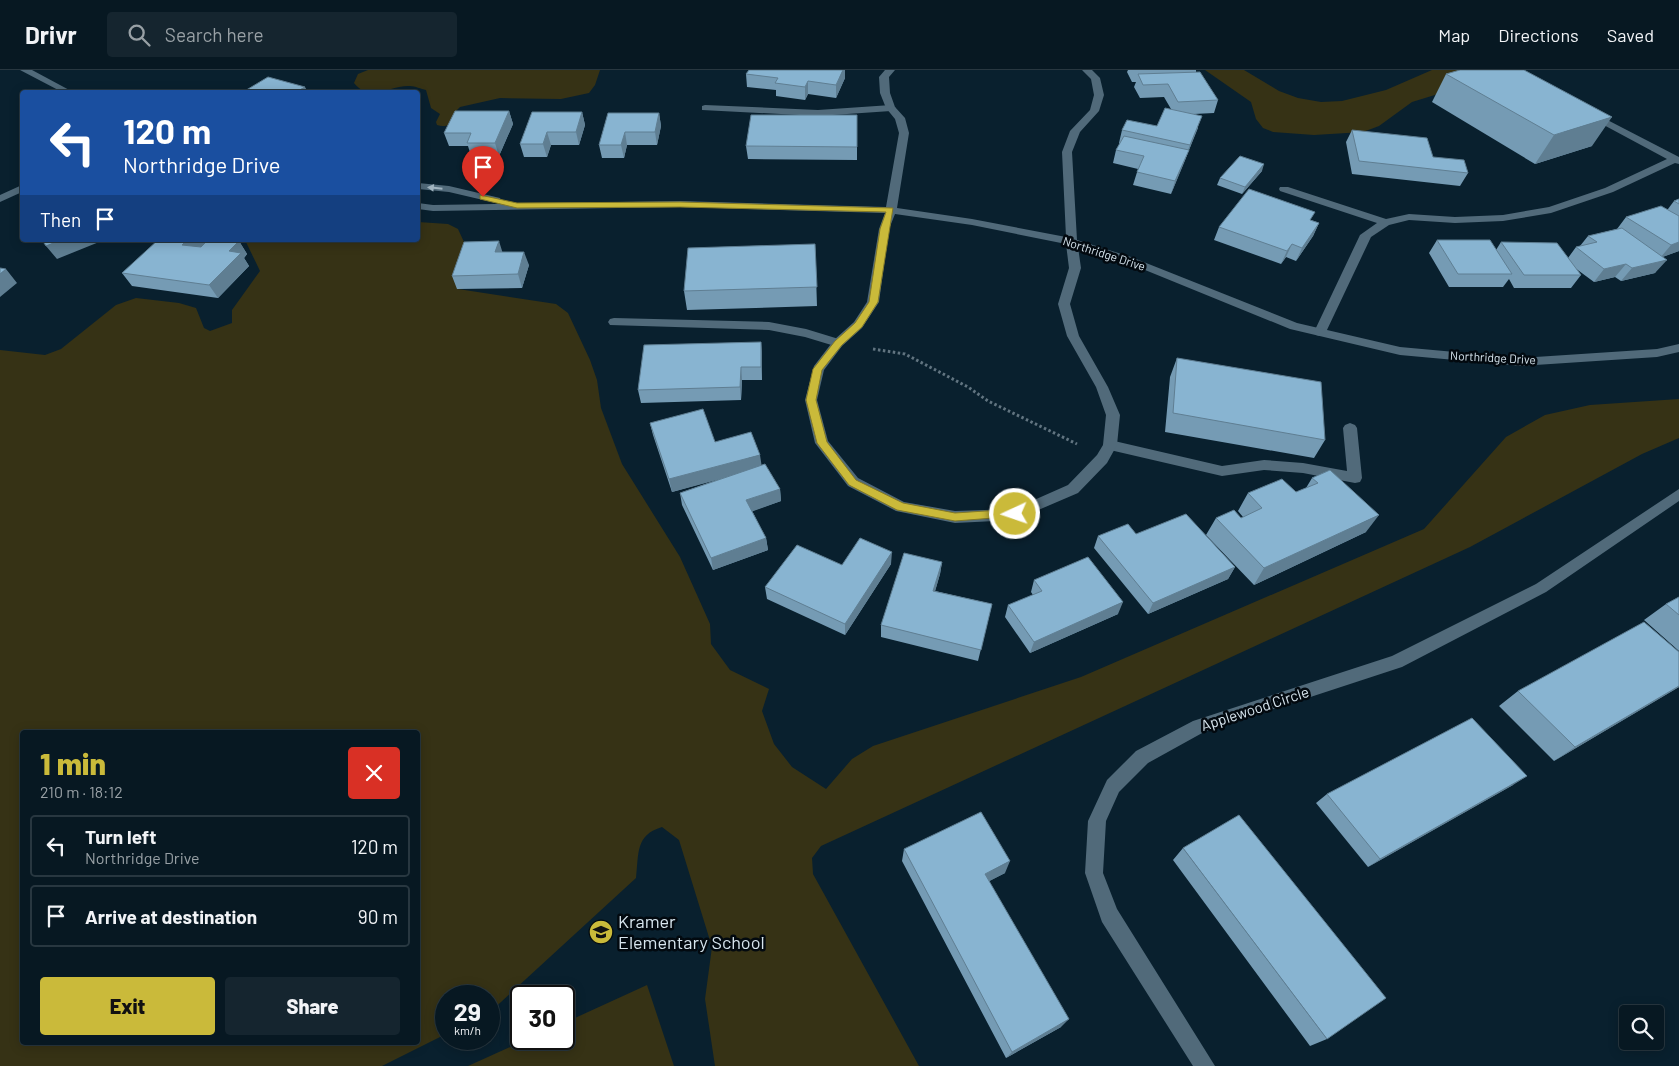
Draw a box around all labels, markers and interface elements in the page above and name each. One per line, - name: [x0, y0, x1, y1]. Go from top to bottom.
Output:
- search box: [107, 12, 457, 57]
- text: Drivr: [25, 20, 77, 49]
- icon: search: [125, 21, 153, 49]
- text: Search here: [165, 23, 264, 46]
- text: Map: [1438, 24, 1470, 46]
- text: Directions: [1498, 24, 1579, 46]
- text: Saved: [1607, 24, 1654, 46]
- text: 120 m: [123, 109, 211, 151]
- icon: left: [40, 110, 105, 175]
- pin: [462, 146, 504, 197]
- text: Northridge Drive: [123, 151, 281, 177]
- icon: arrive: [469, 153, 497, 181]
- one-way arrow: [427, 184, 443, 192]
- icon: arrive: [91, 205, 119, 233]
- text: Then: [40, 208, 81, 231]
- street label: Northridge Drive: [1061, 233, 1147, 273]
- street label: Northridge Drive: [1450, 348, 1536, 366]
- position arrow: [988, 487, 1040, 539]
- street label: Applewood Circle: [1198, 682, 1311, 734]
- text: 1 min: [40, 745, 106, 781]
- button: close: [348, 747, 400, 799]
- text: 210 m · 18:12: [40, 782, 123, 801]
- text: Turn left: [85, 825, 156, 848]
- icon: left: [42, 832, 70, 860]
- text: 120 m: [351, 835, 398, 858]
- text: Northridge Drive: [85, 848, 200, 867]
- icon: arrive: [42, 902, 70, 930]
- text: Arrive at destination: [85, 905, 257, 928]
- text: 90 m: [358, 905, 398, 928]
- place label: Kramer Elementary School: [618, 910, 765, 953]
- school or university icon: Kramer Elementary School: [588, 919, 614, 945]
- button: Exit: [40, 977, 215, 1035]
- button: Share: [225, 977, 400, 1035]
- speed limit sign: 30: [510, 985, 575, 1050]
- text: 29: [454, 996, 481, 1026]
- map controls: [1619, 1005, 1664, 1050]
- button: search: [1619, 1005, 1664, 1050]
- text: km/h: [454, 1023, 481, 1037]

